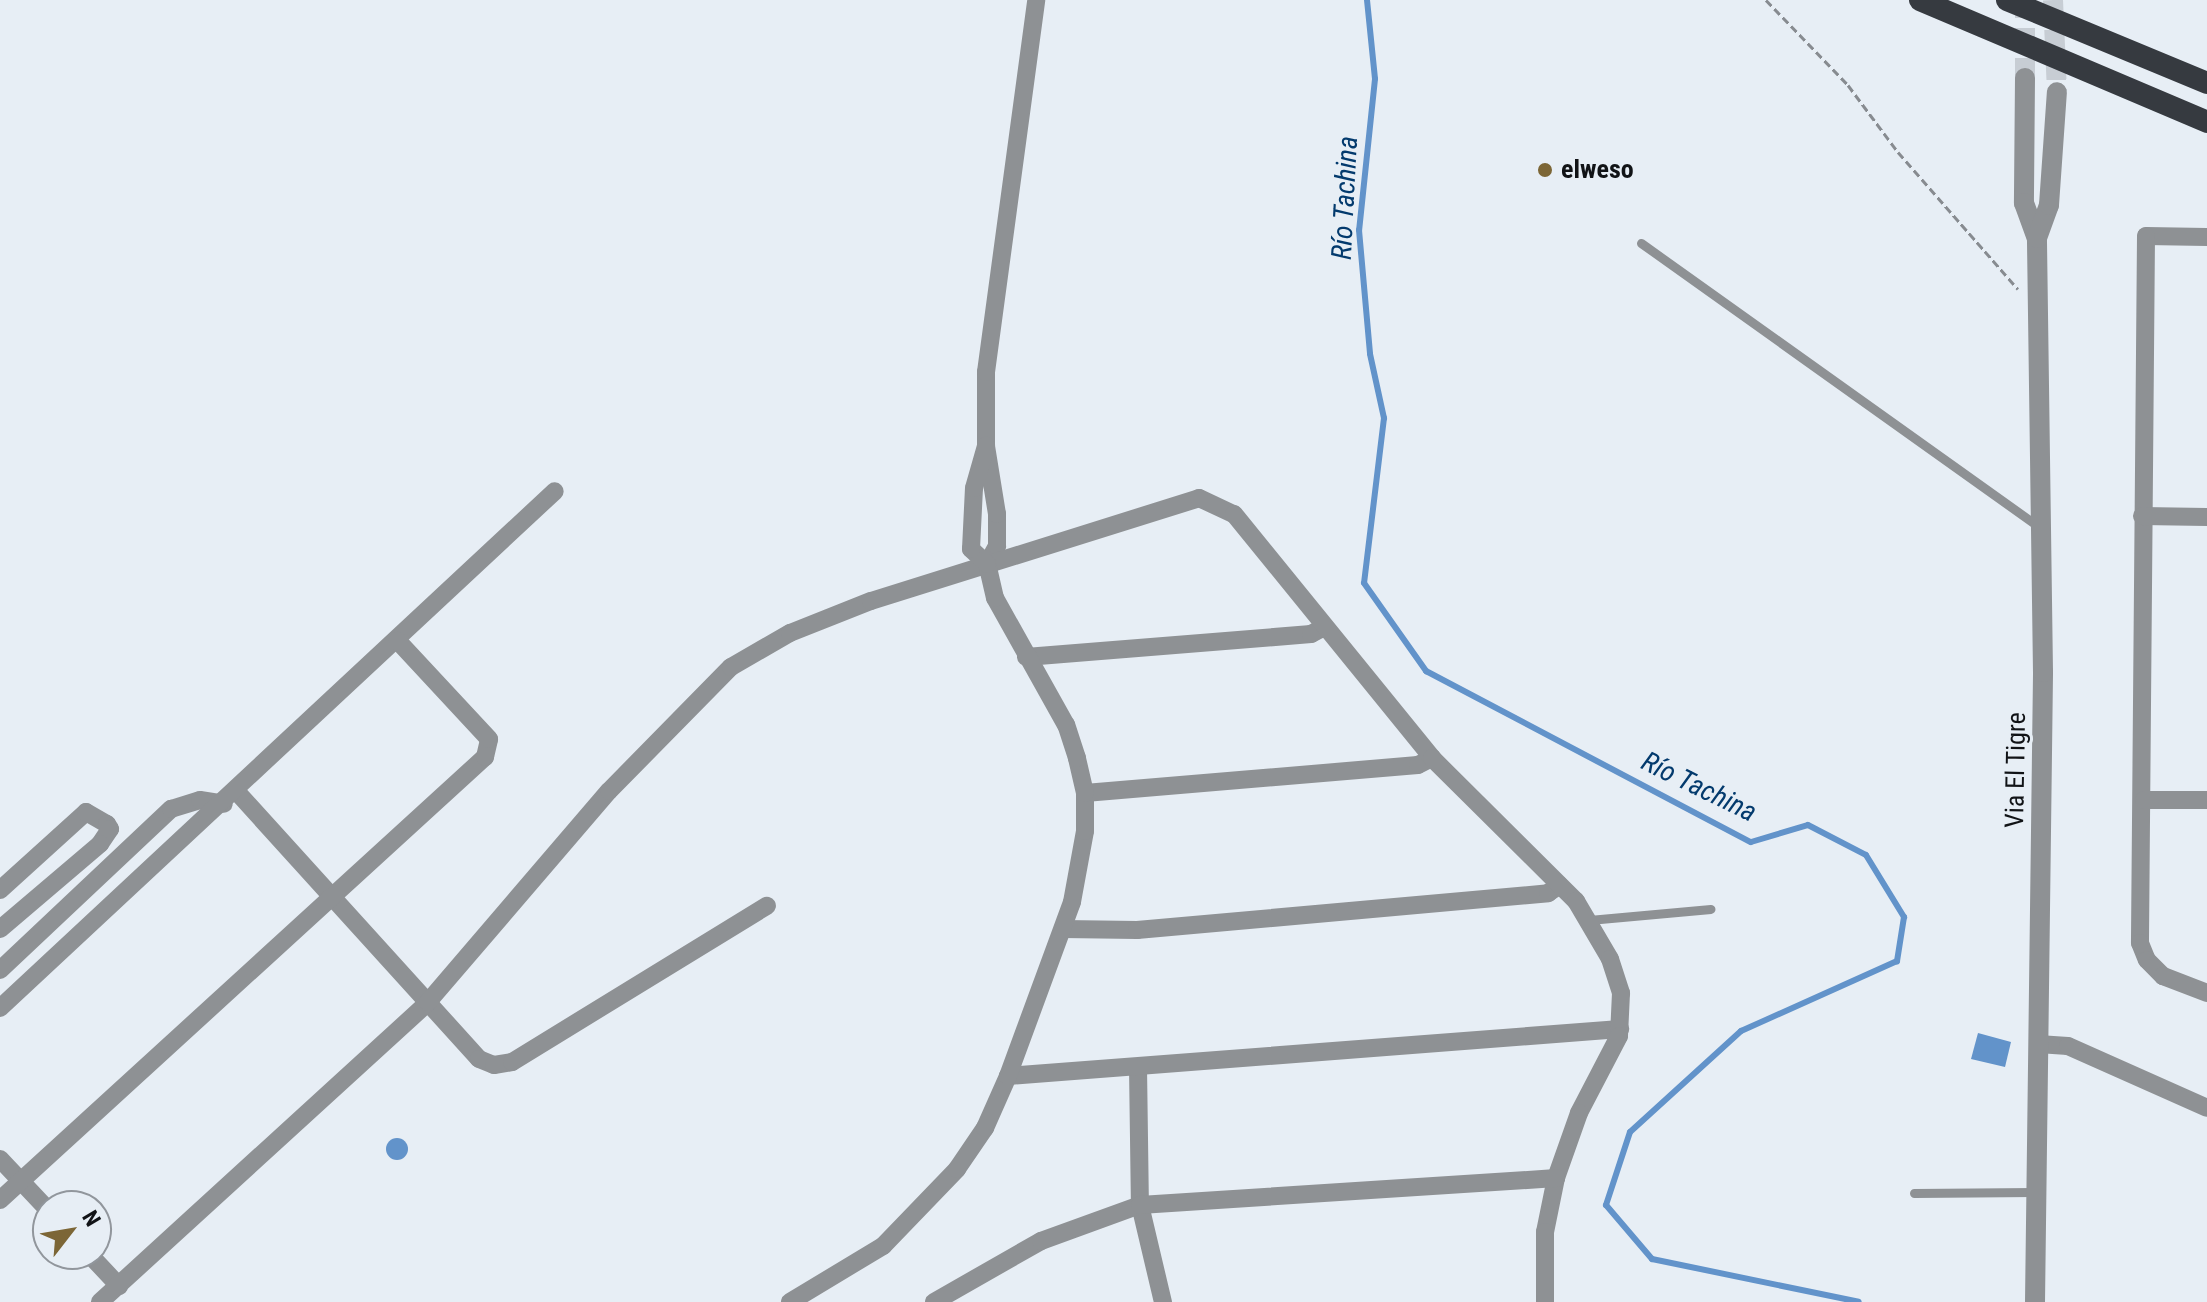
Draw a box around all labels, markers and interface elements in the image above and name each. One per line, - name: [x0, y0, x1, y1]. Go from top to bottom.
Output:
- water label: Río Tachina: [1325, 135, 1365, 261]
- place label: elweso: [1561, 154, 1634, 186]
- marker: elweso: [1536, 161, 1554, 179]
- street label: Via El Tigre: [1999, 712, 2033, 828]
- water label: Río Tachina: [1636, 745, 1762, 829]
- north arrow: [32, 1190, 112, 1270]
- text: N: [77, 1206, 105, 1231]

